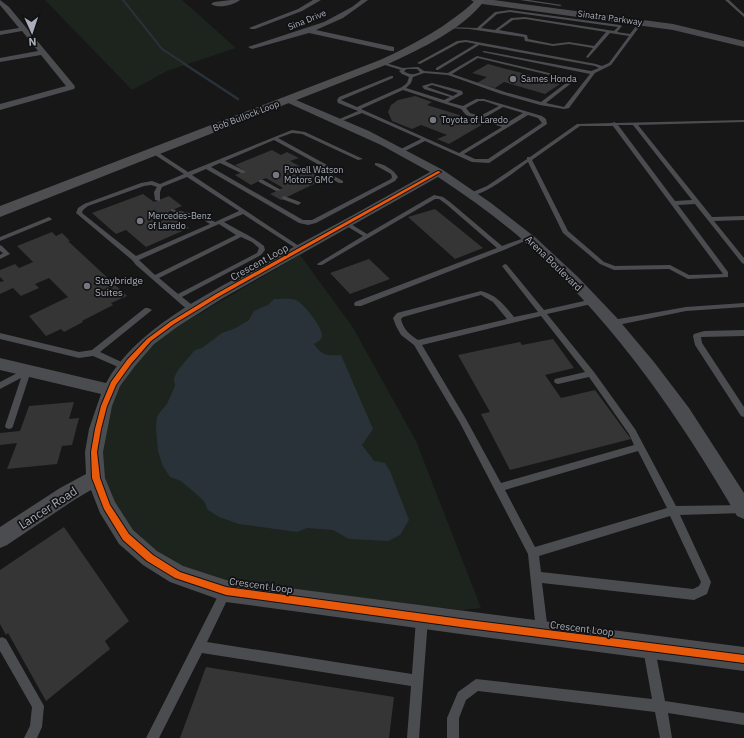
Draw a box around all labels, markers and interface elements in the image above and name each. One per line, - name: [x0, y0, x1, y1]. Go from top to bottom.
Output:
- street label: Sina Drive: [286, 7, 328, 32]
- street label: Sinatra Parkway: [577, 8, 644, 28]
- north arrow: [12, 12, 52, 52]
- text: N: [28, 35, 37, 49]
- place label: Sames Honda: [521, 73, 577, 84]
- marker: Sames Honda: [508, 74, 518, 84]
- street label: Bob Bullock Loop: [211, 98, 281, 133]
- place label: Toyota of Laredo: [441, 114, 508, 125]
- marker: Toyota of Laredo: [428, 115, 438, 125]
- place label: Powell Watson Motors GMC: [284, 164, 343, 185]
- marker: Powell Watson Motors GMC: [271, 170, 281, 180]
- place label: Mercedes-Benz of Laredo: [148, 210, 211, 231]
- marker: Mercedes-Benz of Laredo: [135, 216, 145, 226]
- street label: Arena Boulevard: [522, 233, 585, 294]
- street label: Crescent Loop: [228, 241, 291, 284]
- place label: Staybridge Suites: [95, 274, 144, 299]
- marker: Staybridge Suites: [82, 281, 92, 291]
- street label: Lancer Road: [16, 483, 80, 532]
- street label: Crescent Loop: [228, 575, 294, 596]
- street label: Crescent Loop: [549, 618, 615, 639]

